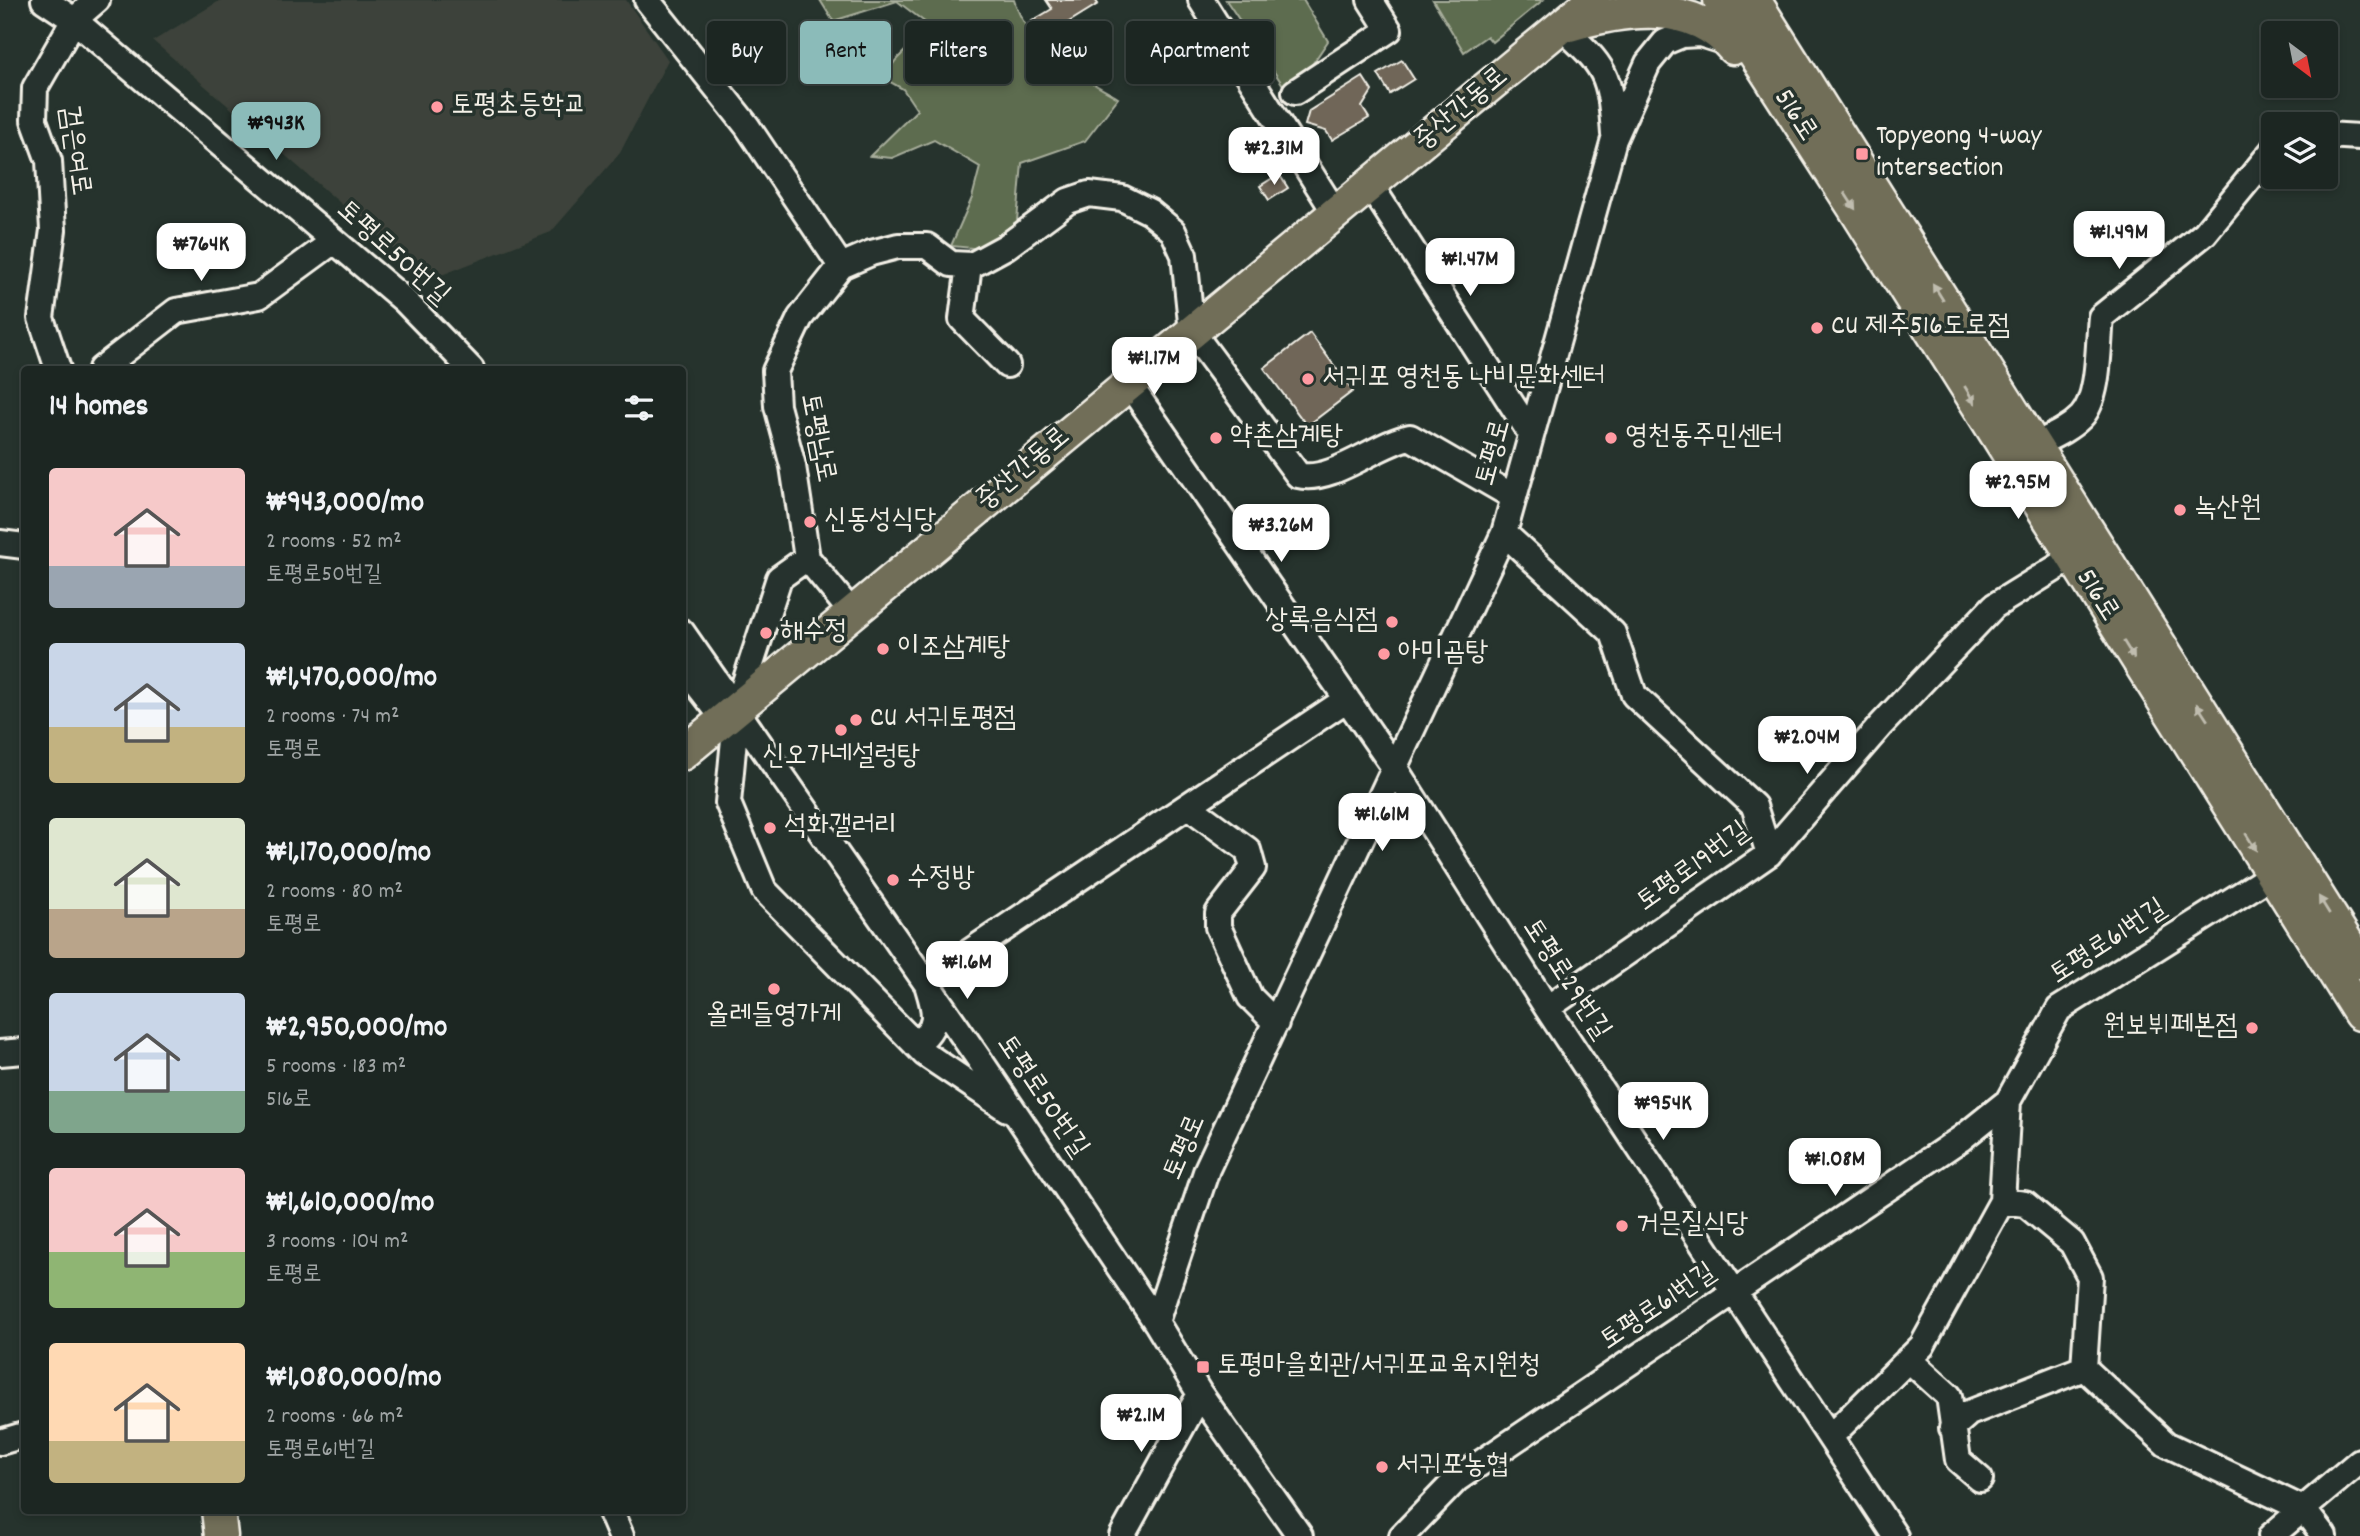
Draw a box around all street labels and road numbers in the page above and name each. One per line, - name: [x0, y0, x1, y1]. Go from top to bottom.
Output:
- street label: 중산간동로: [1406, 58, 1518, 162]
- street label: 516로: [1762, 82, 1826, 150]
- street label: 검은여로: [47, 104, 99, 198]
- street label: 토평로50번길: [326, 192, 458, 316]
- street label: 토평남로: [788, 390, 844, 486]
- street label: 토평로: [1467, 415, 1523, 491]
- street label: 중산간동로: [968, 418, 1080, 522]
- street label: 516로: [2064, 562, 2128, 630]
- street label: 토평로19번길: [1629, 813, 1759, 923]
- street label: 토평로61번길: [2043, 890, 2175, 996]
- street label: 토평로29번길: [1511, 911, 1619, 1049]
- street label: 토평로50번길: [985, 1027, 1097, 1167]
- street label: 토평로: [1154, 1109, 1218, 1187]
- street label: 토평로61번길: [1593, 1254, 1725, 1362]

